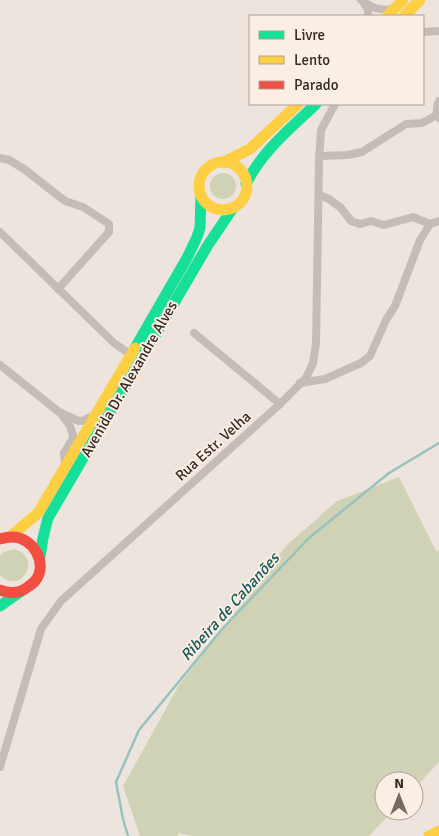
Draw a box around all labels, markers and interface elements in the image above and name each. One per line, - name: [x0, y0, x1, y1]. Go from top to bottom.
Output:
- legend: [249, 15, 424, 105]
- text: Livre: [294, 26, 325, 44]
- text: Lento: [294, 51, 330, 69]
- text: Parado: [294, 76, 339, 94]
- street label: Avenida Dr. Alexandre Alves: [77, 297, 181, 460]
- street label: Rua Estr. Velha: [172, 407, 254, 485]
- water label: Ribeira de Cabanões: [176, 547, 285, 665]
- north arrow: [374, 771, 424, 821]
- text: N: [394, 775, 404, 792]

